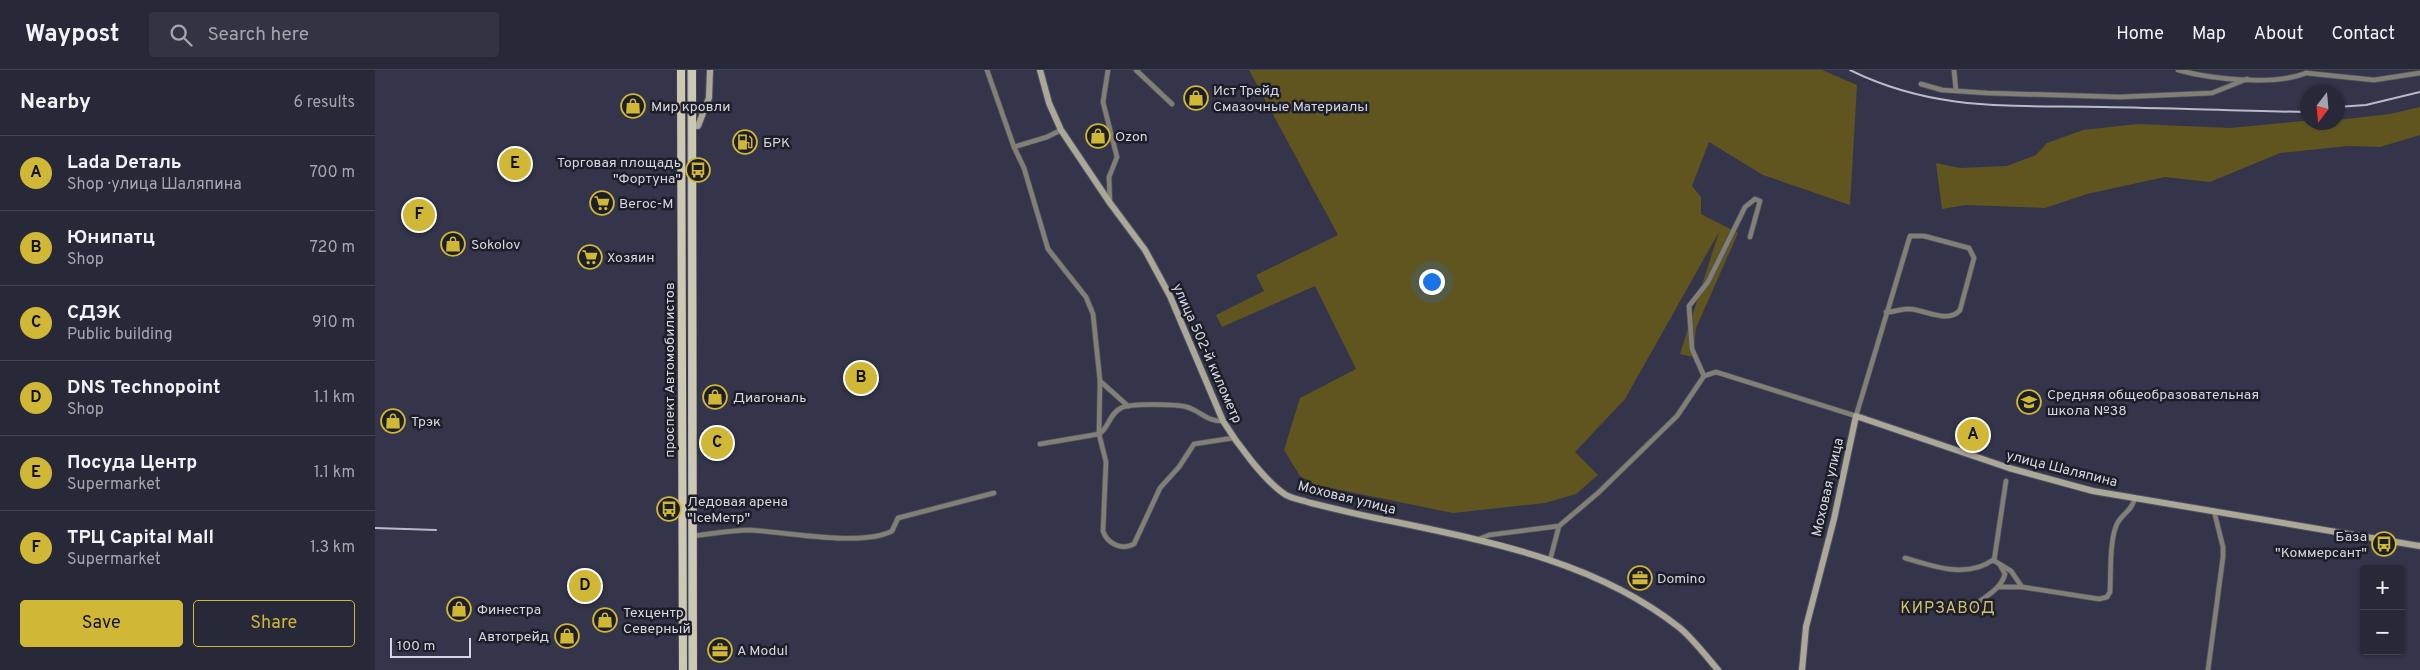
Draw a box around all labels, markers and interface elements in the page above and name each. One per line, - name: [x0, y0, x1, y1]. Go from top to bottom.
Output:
- search box: [149, 12, 499, 57]
- text: Waypost: [25, 20, 119, 50]
- icon: search: [167, 21, 195, 49]
- text: Search here: [207, 23, 309, 47]
- text: Home: [2116, 23, 2164, 46]
- text: Map: [2192, 23, 2226, 46]
- text: About: [2254, 23, 2303, 46]
- text: Contact: [2331, 23, 2395, 46]
- place label: Ист Трейд Смазочные Материалы: [1213, 83, 1368, 116]
- shop icon: Ист Трейд Смазочные Материалы: [1183, 85, 1209, 111]
- north arrow: [2300, 85, 2345, 130]
- text: Nearby: [20, 89, 91, 116]
- text: 6 results: [293, 93, 355, 113]
- shop icon: Мир кровли: [620, 93, 646, 119]
- place label: Мир кровли: [651, 99, 730, 116]
- shop icon: Ozon: [1085, 123, 1111, 149]
- fuel station icon: БРК: [732, 129, 758, 155]
- place label: Ozon: [1115, 129, 1148, 146]
- place label: БРК: [763, 135, 790, 152]
- pin: E: [499, 145, 531, 183]
- text: Lada Dеталь: [67, 151, 182, 175]
- place label: Торговая площадь "Фортуна": [557, 155, 681, 188]
- bus stop icon: Торговая площадь "Фортуна": [685, 157, 711, 183]
- text: A: [30, 163, 42, 183]
- text: 700 m: [309, 163, 355, 183]
- text: Shop · улица Шаляпина: [67, 175, 242, 195]
- supermarket icon: Вегос-М: [589, 190, 615, 216]
- pin: F: [403, 196, 435, 234]
- place label: Вегос-М: [619, 196, 673, 213]
- text: Юнипатц: [67, 226, 155, 250]
- shop icon: Sokolov: [440, 231, 466, 257]
- place label: Sokolov: [471, 237, 520, 254]
- text: B: [30, 238, 42, 258]
- text: 720 m: [310, 238, 355, 258]
- supermarket icon: Хозяин: [577, 244, 603, 270]
- text: Shop: [67, 250, 104, 270]
- place label: Хозяин: [607, 250, 655, 267]
- your location: [1419, 269, 1445, 295]
- street label: улица 502-й километр: [1168, 281, 1245, 426]
- street label: проспект Автомобилистов: [662, 282, 679, 458]
- text: СДЭК: [67, 301, 121, 325]
- text: C: [31, 313, 41, 333]
- text: 910 m: [312, 313, 355, 333]
- text: Public building: [67, 325, 172, 345]
- pin: B: [845, 359, 877, 397]
- text: DNS Technopoint: [67, 376, 220, 400]
- shop icon: Диагональ: [702, 384, 728, 410]
- place label: Средняя общеобразовательная школа №38: [2047, 387, 2259, 420]
- text: D: [30, 388, 42, 408]
- text: 1.1 km: [314, 388, 355, 408]
- school or university icon: Средняя общеобразовательная школа №38: [2016, 389, 2042, 415]
- place label: Диагональ: [733, 390, 807, 407]
- text: Shop: [67, 400, 104, 420]
- shop icon: Трэк: [380, 408, 406, 434]
- place label: Трэк: [411, 414, 441, 431]
- pin: A: [1957, 416, 1989, 454]
- pin: C: [701, 424, 733, 462]
- street label: Моховая улица: [1809, 436, 1848, 538]
- street label: улица Шаляпина: [2004, 447, 2119, 492]
- text: Посуда Центр: [67, 451, 197, 475]
- text: E: [31, 463, 41, 483]
- text: 1.1 km: [314, 463, 355, 483]
- text: Supermarket: [67, 475, 161, 495]
- street label: Моховая улица: [1296, 478, 1398, 519]
- place label: Ледовая арена "IceМетр": [687, 494, 788, 527]
- bus stop icon: Ледовая арена "IceМетр": [656, 496, 682, 522]
- text: ТРЦ Capital Mall: [67, 526, 214, 550]
- place label: База "Коммерсант": [2275, 529, 2367, 562]
- bus stop icon: База "Коммерсант": [2371, 531, 2397, 557]
- text: F: [31, 538, 41, 558]
- text: 1.3 km: [310, 538, 355, 558]
- text: Supermarket: [67, 550, 161, 570]
- office icon: Domino: [1627, 565, 1653, 591]
- map controls: [2360, 565, 2405, 655]
- button: +: [2360, 565, 2405, 610]
- pin: D: [569, 567, 601, 605]
- place label: Domino: [1657, 571, 1706, 588]
- shop icon: Финестра: [446, 596, 472, 622]
- district label: КИРЗАВОД: [1900, 599, 1996, 619]
- button: Save: [20, 600, 183, 647]
- button: Share: [193, 600, 355, 647]
- place label: Финестра: [477, 602, 541, 619]
- place label: Техцентр Северный: [623, 605, 691, 638]
- shop icon: Техцентр Северный: [592, 607, 618, 633]
- button: −: [2360, 610, 2405, 655]
- shop icon: Автотрейд: [554, 623, 580, 649]
- place label: Автотрейд: [478, 629, 549, 646]
- scale bar: [390, 635, 471, 658]
- office icon: A Modul: [707, 637, 733, 663]
- text: 100 m: [397, 638, 435, 655]
- place label: A Modul: [737, 643, 788, 660]

